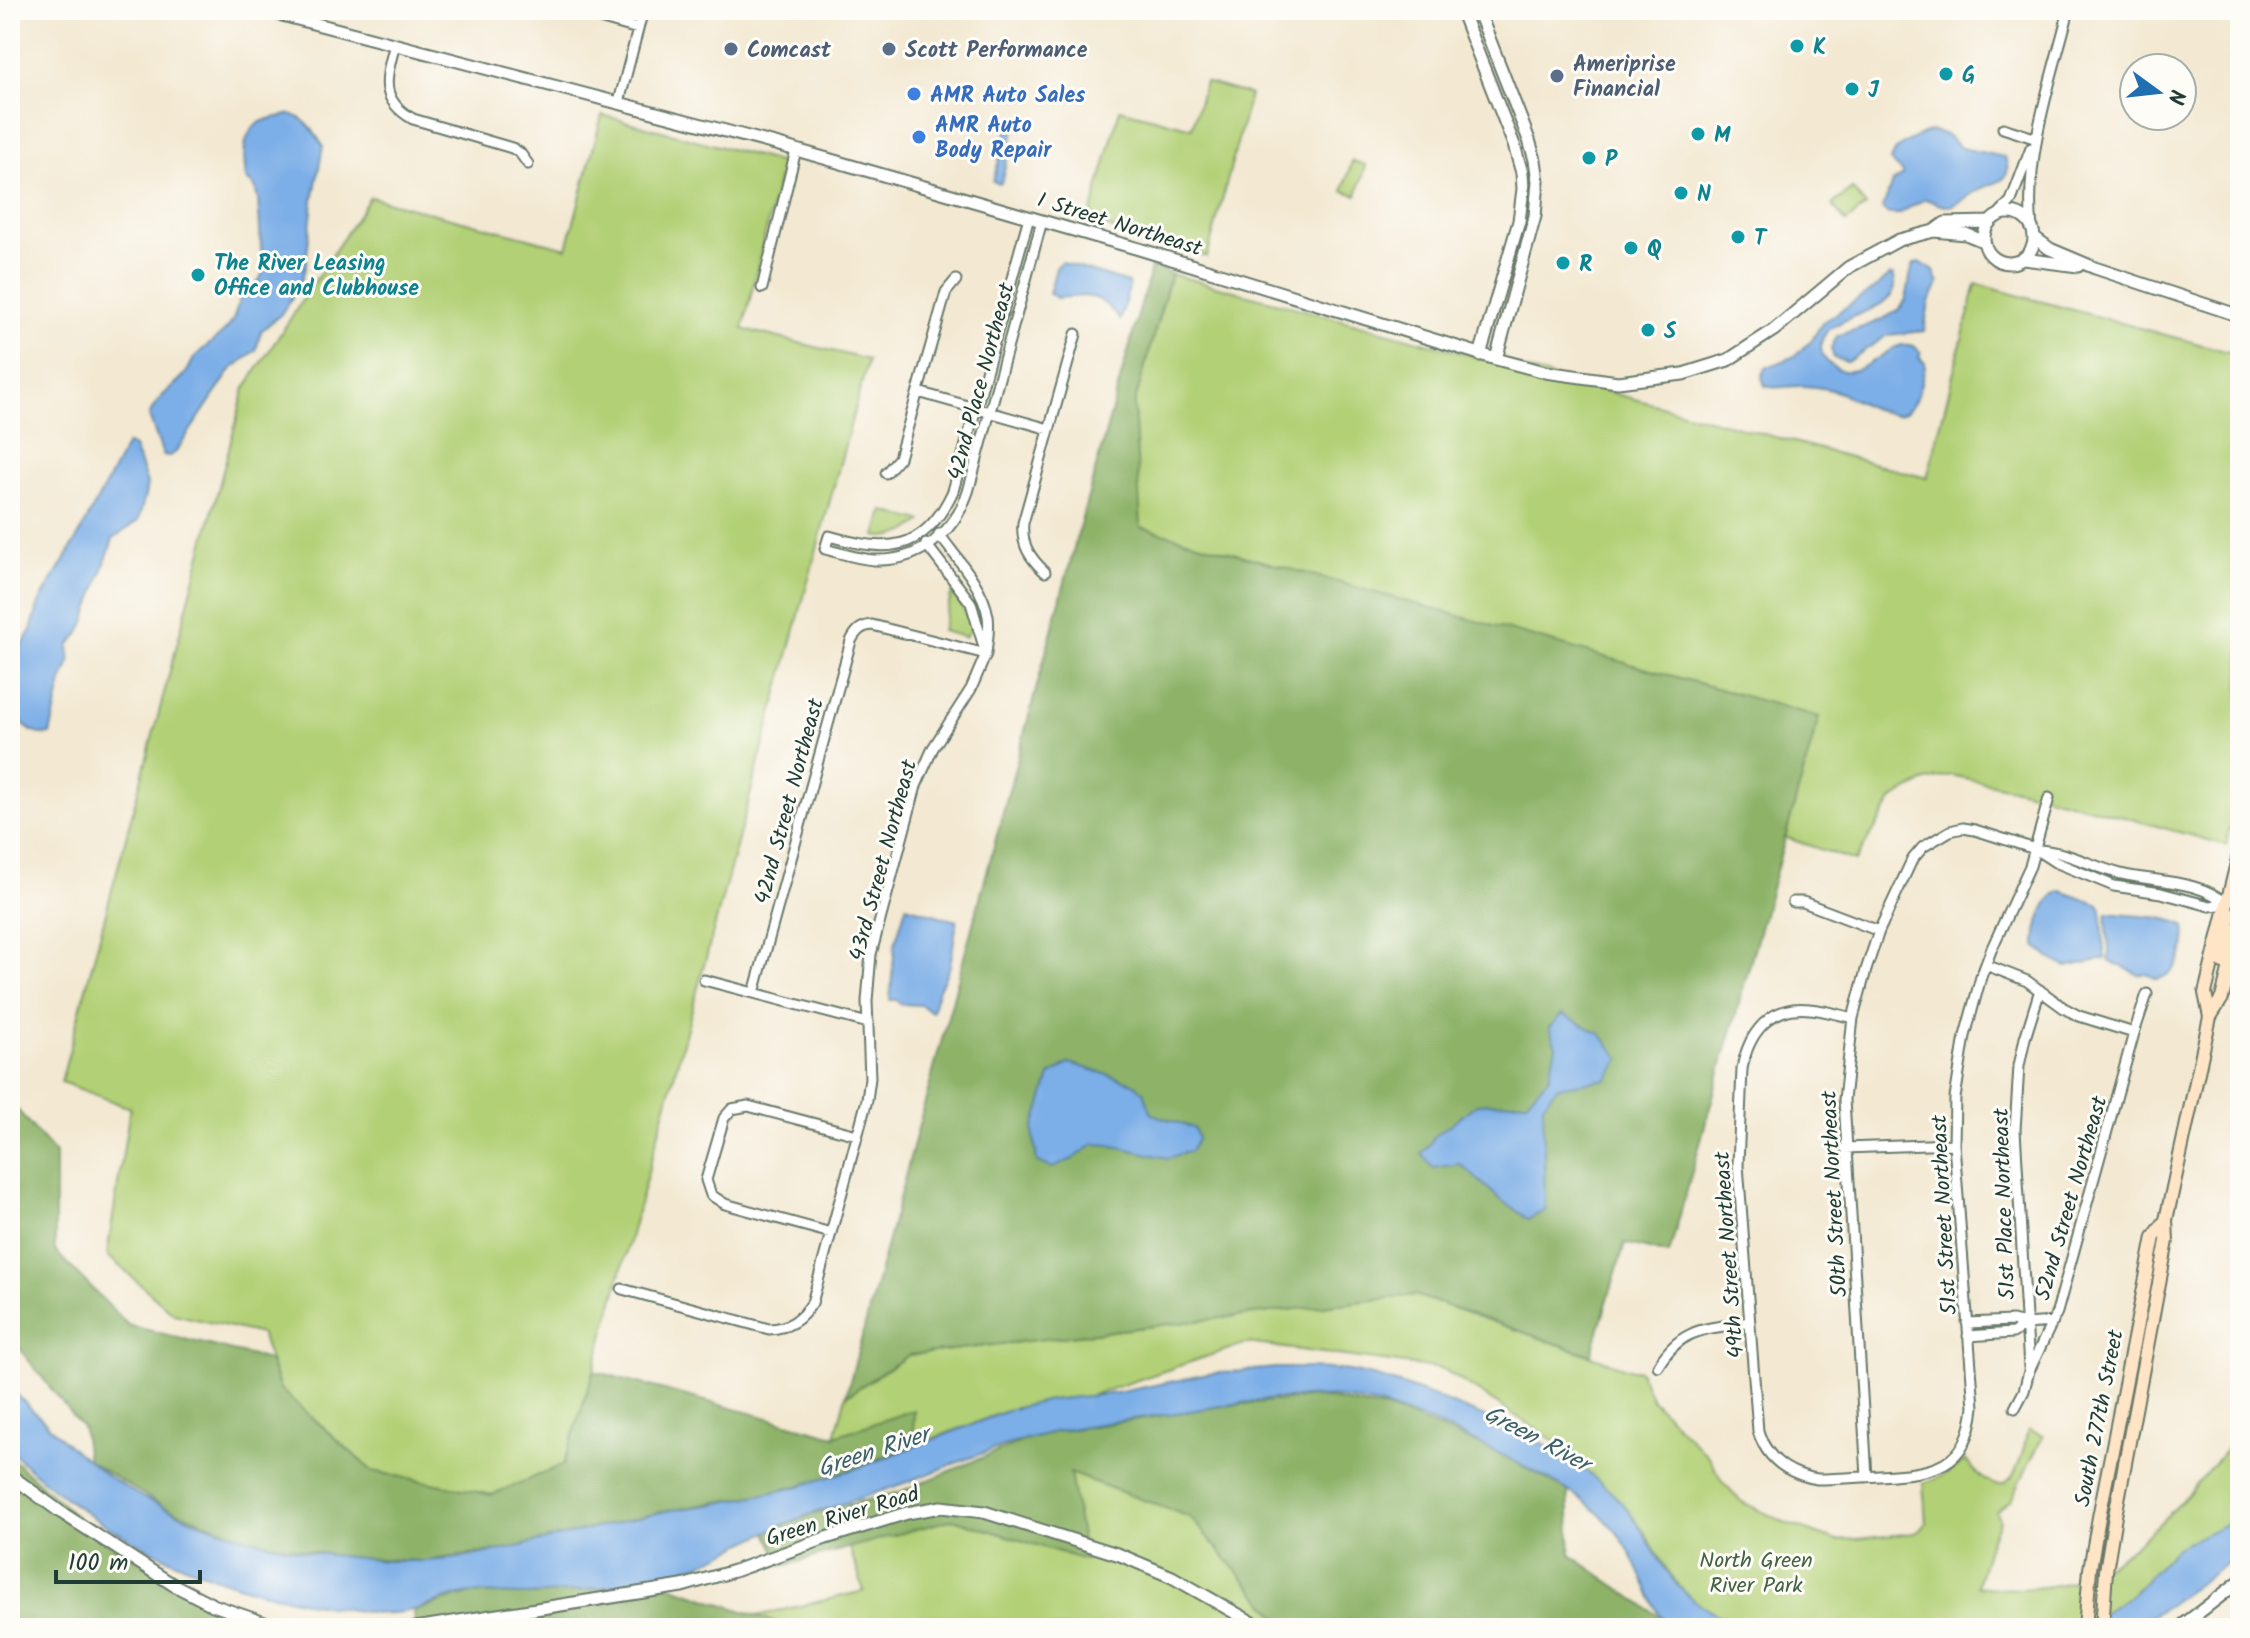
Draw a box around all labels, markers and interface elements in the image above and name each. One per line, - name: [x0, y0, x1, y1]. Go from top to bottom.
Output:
- place label: K: [1813, 31, 1826, 66]
- place label: Comcast: [747, 34, 832, 69]
- place label: Scott Performance: [905, 34, 1088, 69]
- marker: K: [1788, 37, 1806, 55]
- marker: Comcast: [722, 40, 740, 58]
- marker: Scott Performance: [880, 40, 898, 58]
- place label: Ameriprise Financial: [1573, 48, 1676, 108]
- north arrow: [2118, 52, 2198, 132]
- place label: G: [1962, 59, 1975, 94]
- marker: G: [1937, 65, 1955, 83]
- marker: Ameriprise Financial: [1548, 67, 1566, 85]
- place label: J: [1868, 74, 1880, 109]
- place label: AMR Auto Sales: [930, 79, 1086, 114]
- marker: J: [1843, 80, 1861, 98]
- marker: AMR Auto Sales: [905, 85, 923, 103]
- text: N: [2156, 85, 2194, 108]
- place label: AMR Auto Body Repair: [935, 109, 1052, 169]
- place label: M: [1714, 119, 1731, 154]
- marker: M: [1689, 125, 1707, 143]
- marker: AMR Auto Body Repair: [910, 128, 928, 146]
- place label: P: [1605, 143, 1618, 178]
- marker: P: [1580, 149, 1598, 167]
- place label: N: [1697, 178, 1711, 213]
- street label: I Street Northeast: [1032, 184, 1207, 267]
- marker: N: [1672, 184, 1690, 202]
- place label: T: [1754, 222, 1768, 257]
- marker: T: [1729, 228, 1747, 246]
- place label: Q: [1647, 233, 1662, 268]
- marker: Q: [1622, 239, 1640, 257]
- place label: The River Leasing Office and Clubhouse: [214, 247, 419, 307]
- place label: R: [1579, 248, 1592, 283]
- marker: R: [1554, 254, 1572, 272]
- marker: The River Leasing Office and Clubhouse: [189, 266, 207, 284]
- street label: 42nd Place Northeast: [939, 279, 1026, 484]
- place label: S: [1664, 315, 1677, 350]
- marker: S: [1639, 321, 1657, 339]
- street label: 42nd Street Northeast: [746, 694, 835, 908]
- street label: 43rd Street Northeast: [841, 756, 928, 965]
- street label: 50th Street Northeast: [1813, 1089, 1858, 1298]
- street label: 52nd Street Northeast: [2026, 1092, 2118, 1305]
- street label: 51st Place Northeast: [1985, 1107, 2026, 1301]
- street label: 51st Street Northeast: [1923, 1113, 1968, 1316]
- street label: 49th Street Northeast: [1706, 1150, 1755, 1359]
- street label: South 277th Street: [2066, 1327, 2135, 1510]
- water label: Green River: [1476, 1395, 1601, 1486]
- water label: Green River: [813, 1415, 939, 1489]
- street label: Green River Road: [762, 1477, 925, 1557]
- scale bar: [56, 1534, 200, 1584]
- text: 100 m: [68, 1544, 128, 1583]
- park label: North Green River Park: [1699, 1544, 1813, 1604]

